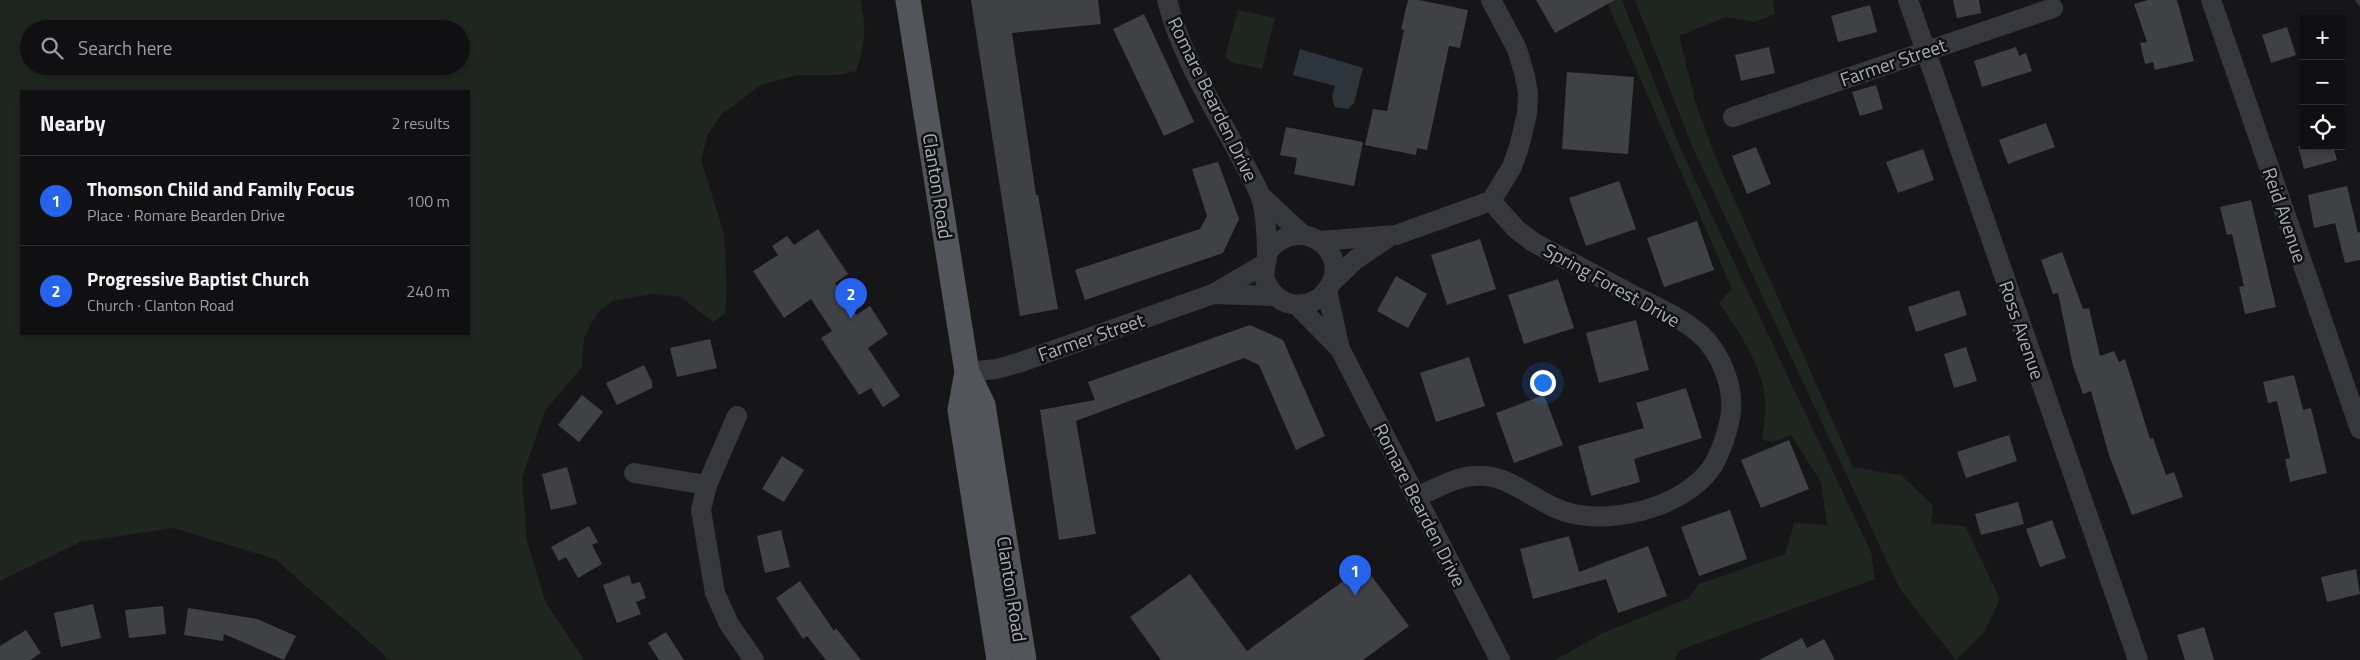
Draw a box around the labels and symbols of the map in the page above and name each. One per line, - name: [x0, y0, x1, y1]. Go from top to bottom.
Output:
- street label: Romare Bearden Drive: [1161, 12, 1266, 186]
- street label: Farmer Street: [1836, 30, 1950, 93]
- street label: Clanton Road: [916, 131, 961, 241]
- street label: Reid Avenue: [2256, 163, 2315, 266]
- street label: Spring Forest Drive: [1539, 235, 1686, 334]
- street label: Ross Avenue: [1992, 276, 2053, 383]
- pin: 2: [835, 278, 867, 319]
- street label: Farmer Street: [1034, 305, 1148, 368]
- your location: [1530, 370, 1556, 396]
- street label: Romare Bearden Drive: [1367, 418, 1474, 591]
- street label: Clanton Road: [990, 534, 1035, 644]
- pin: 1: [1339, 555, 1371, 596]

